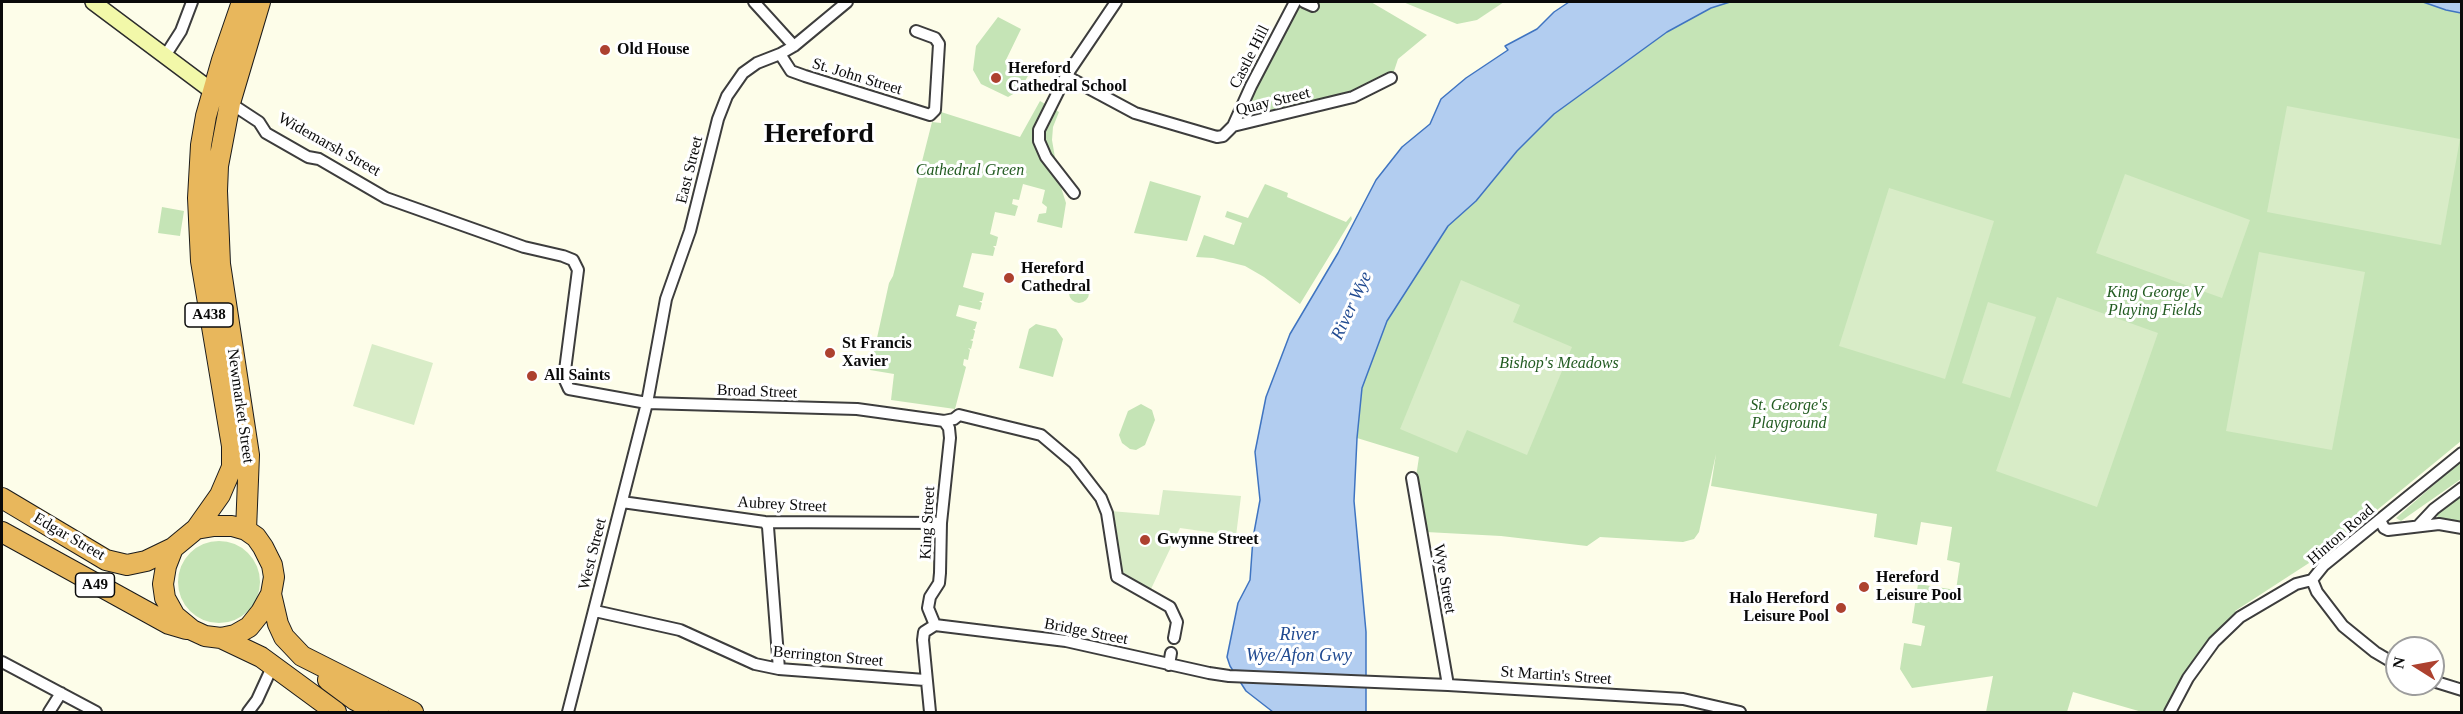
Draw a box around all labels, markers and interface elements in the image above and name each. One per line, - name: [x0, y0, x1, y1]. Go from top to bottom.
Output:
- street label: Castle Hill: [1226, 22, 1274, 92]
- place label: Old House: [617, 40, 689, 60]
- marker: Old House: [598, 43, 612, 57]
- street label: St. John Street: [810, 54, 904, 100]
- place label: Hereford Cathedral School: [1008, 59, 1127, 97]
- marker: Hereford Cathedral School: [989, 71, 1003, 85]
- street label: Quay Street: [1234, 83, 1312, 121]
- street label: Widemarsh Street: [274, 109, 384, 181]
- district label: Hereford: [764, 118, 874, 152]
- street label: East Street: [672, 134, 708, 206]
- park label: Cathedral Green: [916, 161, 1024, 181]
- place label: Hereford Cathedral: [1021, 259, 1090, 297]
- water label: River Wye: [1327, 268, 1377, 344]
- marker: Hereford Cathedral: [1002, 271, 1016, 285]
- park label: King George V Playing Fields: [2107, 283, 2203, 321]
- road number: A438: [185, 303, 233, 327]
- place label: St Francis Xavier: [842, 334, 912, 372]
- marker: St Francis Xavier: [823, 346, 837, 360]
- street label: Newmarket Street: [222, 347, 258, 465]
- park label: Bishop's Meadows: [1499, 354, 1619, 374]
- place label: All Saints: [544, 366, 610, 386]
- marker: All Saints: [525, 369, 539, 383]
- street label: Broad Street: [716, 381, 798, 403]
- park label: St. George's Playground: [1750, 396, 1828, 434]
- street label: King Street: [916, 486, 940, 560]
- street label: Aubrey Street: [737, 493, 827, 517]
- street label: Hinton Road: [2304, 501, 2378, 569]
- street label: Edgar Street: [30, 509, 108, 565]
- street label: West Street: [575, 516, 611, 592]
- place label: Gwynne Street: [1157, 530, 1258, 550]
- marker: Gwynne Street: [1138, 533, 1152, 547]
- street label: Wye Street: [1428, 543, 1460, 615]
- place label: Hereford Leisure Pool: [1876, 568, 1961, 606]
- road number: A49: [76, 573, 115, 597]
- marker: Hereford Leisure Pool: [1857, 580, 1871, 594]
- place label: Halo Hereford Leisure Pool: [1729, 589, 1829, 627]
- marker: Halo Hereford Leisure Pool: [1834, 601, 1848, 615]
- street label: Bridge Street: [1043, 614, 1129, 650]
- water label: River Wye/Afon Gwy: [1246, 624, 1352, 666]
- north arrow: [2385, 636, 2445, 696]
- street label: Berrington Street: [772, 643, 884, 671]
- text: N: [2389, 656, 2408, 670]
- street label: St Martin's Street: [1500, 663, 1612, 689]

